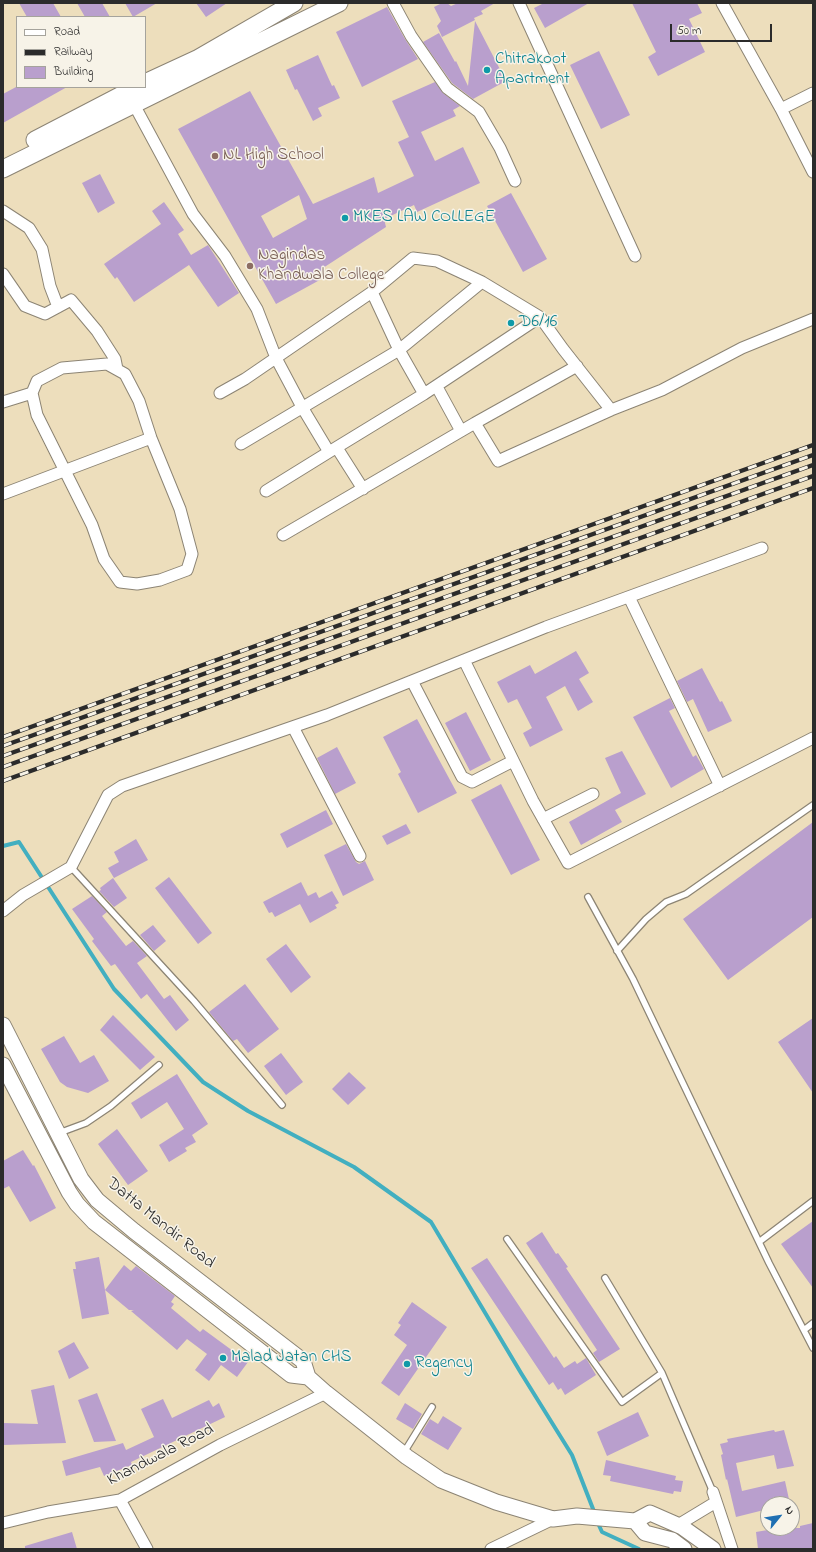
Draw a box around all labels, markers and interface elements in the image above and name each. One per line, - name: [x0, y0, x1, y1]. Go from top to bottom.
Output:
- legend: [16, 16, 146, 88]
- scale bar: [672, 16, 774, 42]
- text: 50 m: [677, 22, 701, 40]
- text: Road: [54, 23, 80, 41]
- text: Railway: [54, 43, 92, 61]
- place label: Chitrakoot Apartment: [495, 50, 570, 90]
- text: Building: [54, 63, 93, 81]
- marker: Chitrakoot Apartment: [482, 65, 492, 75]
- place label: NL High School: [223, 146, 324, 166]
- marker: NL High School: [210, 151, 220, 161]
- place label: MKES LAW COLLEGE: [353, 208, 495, 228]
- marker: MKES LAW COLLEGE: [340, 213, 350, 223]
- place label: Nagindas Khandwala College: [258, 246, 384, 286]
- marker: Nagindas Khandwala College: [245, 261, 255, 271]
- place label: D6/16: [519, 313, 557, 333]
- marker: D6/16: [506, 318, 516, 328]
- street label: Datta Mandir Road: [102, 1174, 218, 1274]
- place label: Malad Jatan CHS: [231, 1348, 351, 1368]
- marker: Malad Jatan CHS: [218, 1353, 228, 1363]
- place label: Regency: [415, 1354, 473, 1374]
- marker: Regency: [402, 1359, 412, 1369]
- street label: Khandwala Road: [104, 1420, 218, 1492]
- north arrow: [760, 1496, 800, 1536]
- text: N: [781, 1503, 798, 1518]

